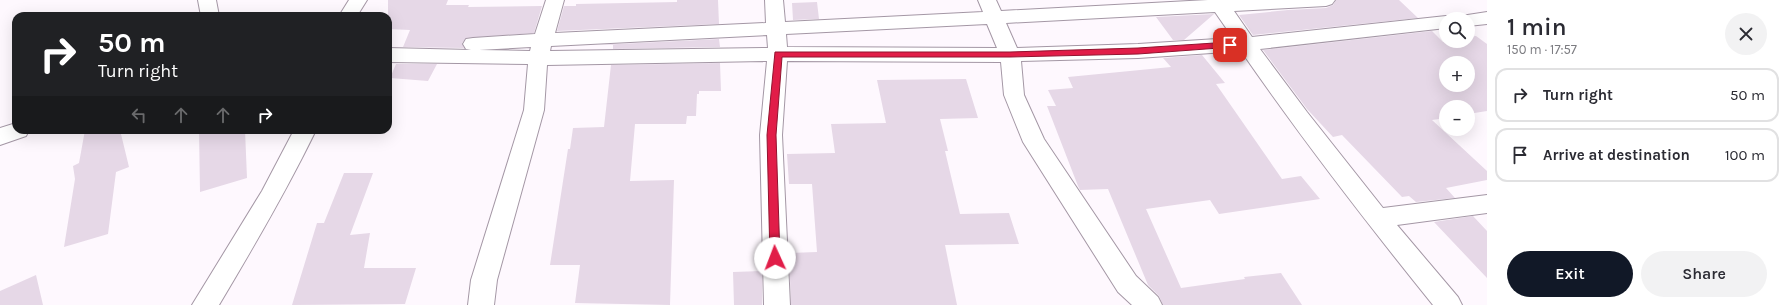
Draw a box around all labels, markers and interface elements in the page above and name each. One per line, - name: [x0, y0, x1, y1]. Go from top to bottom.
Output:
- map controls: [1439, 12, 1475, 136]
- button: search: [1439, 12, 1475, 48]
- text: 1 min: [1507, 13, 1567, 41]
- button: close: [1725, 13, 1767, 55]
- text: 50 m: [98, 26, 166, 59]
- icon: right: [32, 28, 84, 80]
- pin: [1213, 28, 1247, 62]
- icon: arrive: [1219, 34, 1241, 56]
- text: 150 m · 17:57: [1507, 42, 1577, 57]
- button: +: [1439, 56, 1475, 92]
- text: Turn right: [98, 60, 178, 82]
- icon: right: [1509, 84, 1531, 106]
- text: Turn right: [1543, 86, 1613, 104]
- text: 50 m: [1730, 86, 1765, 104]
- button: −: [1439, 100, 1475, 136]
- icon: left: [128, 104, 150, 126]
- icon: ahead: [170, 104, 192, 126]
- icon: ahead: [212, 104, 234, 126]
- icon: right: [254, 104, 276, 126]
- icon: arrive: [1509, 144, 1531, 166]
- text: Arrive at destination: [1543, 146, 1690, 164]
- text: 100 m: [1725, 146, 1765, 164]
- position arrow: [754, 237, 796, 279]
- button: Exit: [1507, 251, 1633, 297]
- button: Share: [1641, 251, 1767, 297]

